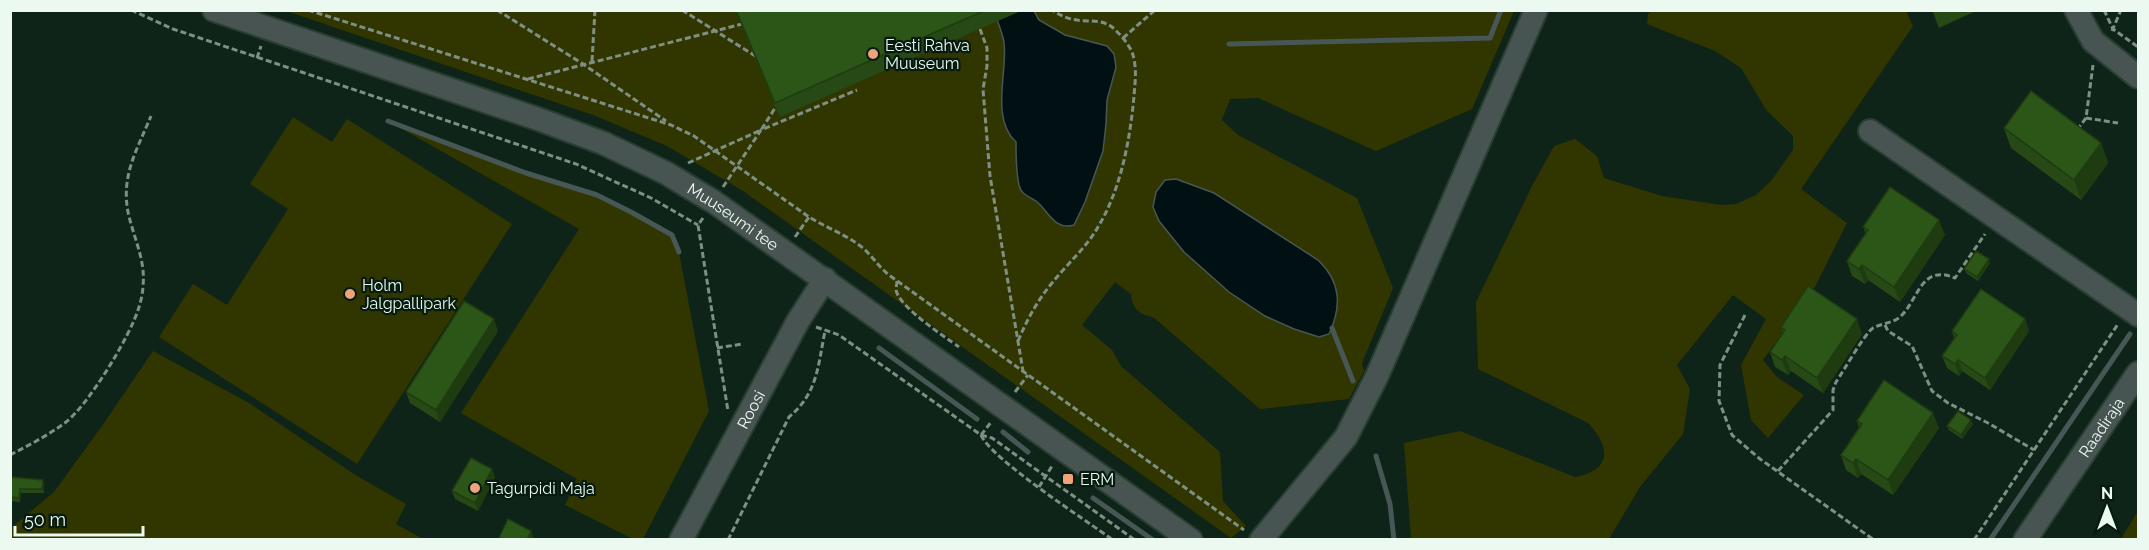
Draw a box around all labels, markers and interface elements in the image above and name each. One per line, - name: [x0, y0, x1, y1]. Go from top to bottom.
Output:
- place label: Eesti Rahva Muuseum: [885, 36, 970, 73]
- marker: Eesti Rahva Muuseum: [866, 47, 880, 61]
- street label: Muuseumi tee: [684, 179, 782, 255]
- place label: Holm Jalgpallipark: [362, 276, 457, 313]
- marker: Holm Jalgpallipark: [343, 287, 357, 301]
- street label: Roosi: [733, 387, 769, 432]
- street label: Raadiraja: [2075, 394, 2129, 461]
- place label: ERM: [1080, 470, 1114, 489]
- marker: ERM: [1061, 472, 1075, 486]
- north arrow: [2077, 478, 2137, 538]
- place label: Tagurpidi Maja: [487, 479, 595, 498]
- marker: Tagurpidi Maja: [468, 481, 482, 495]
- text: N: [2101, 484, 2113, 503]
- scale bar: [15, 499, 142, 537]
- text: 50 m: [24, 509, 66, 530]

